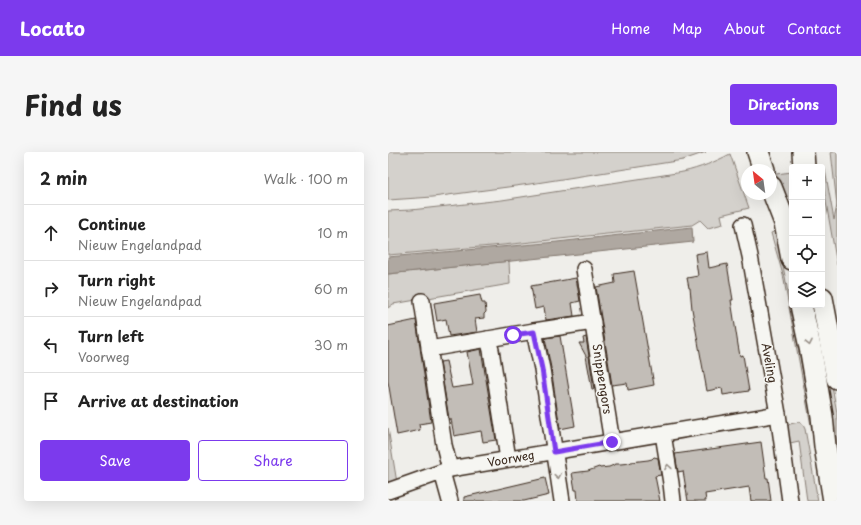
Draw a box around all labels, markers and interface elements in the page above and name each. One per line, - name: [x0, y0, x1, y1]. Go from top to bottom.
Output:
- text: Locato: [20, 14, 85, 42]
- text: Home: [611, 18, 650, 39]
- text: Map: [672, 18, 702, 39]
- text: About: [724, 18, 765, 39]
- text: Contact: [787, 18, 841, 39]
- text: Find us: [24, 83, 122, 126]
- button: Directions: [730, 84, 837, 125]
- north arrow: [741, 164, 777, 200]
- map controls: [789, 164, 825, 308]
- button: +: [789, 164, 825, 200]
- text: 2 min: [40, 165, 87, 191]
- text: Walk · 100 m: [264, 169, 348, 188]
- button: −: [789, 200, 825, 236]
- text: Continue: [78, 212, 146, 235]
- icon: ahead: [40, 222, 62, 244]
- text: 10 m: [318, 223, 348, 242]
- text: Nieuw Engelandpad: [78, 235, 202, 254]
- button: locate: [789, 236, 825, 272]
- text: Turn right: [78, 268, 155, 291]
- button: layers: [789, 272, 825, 308]
- icon: right: [40, 278, 62, 300]
- text: 60 m: [314, 279, 348, 298]
- text: Nieuw Engelandpad: [78, 291, 202, 310]
- text: Turn left: [78, 324, 144, 347]
- route start: [504, 326, 522, 344]
- icon: left: [40, 334, 62, 356]
- text: 30 m: [314, 335, 348, 354]
- one-way arrow: [804, 340, 812, 346]
- street label: Aveling: [758, 341, 782, 384]
- street label: Snippengors: [589, 342, 618, 416]
- text: Voorweg: [78, 347, 130, 366]
- text: Arrive at destination: [78, 389, 239, 412]
- icon: arrive: [40, 390, 62, 412]
- route end: [603, 433, 621, 451]
- button: Save: [40, 440, 190, 481]
- button: Share: [198, 440, 348, 481]
- street label: Voorweg: [486, 445, 536, 471]
- one-way arrow: [664, 464, 673, 470]
- one-way arrow: [553, 473, 562, 479]

